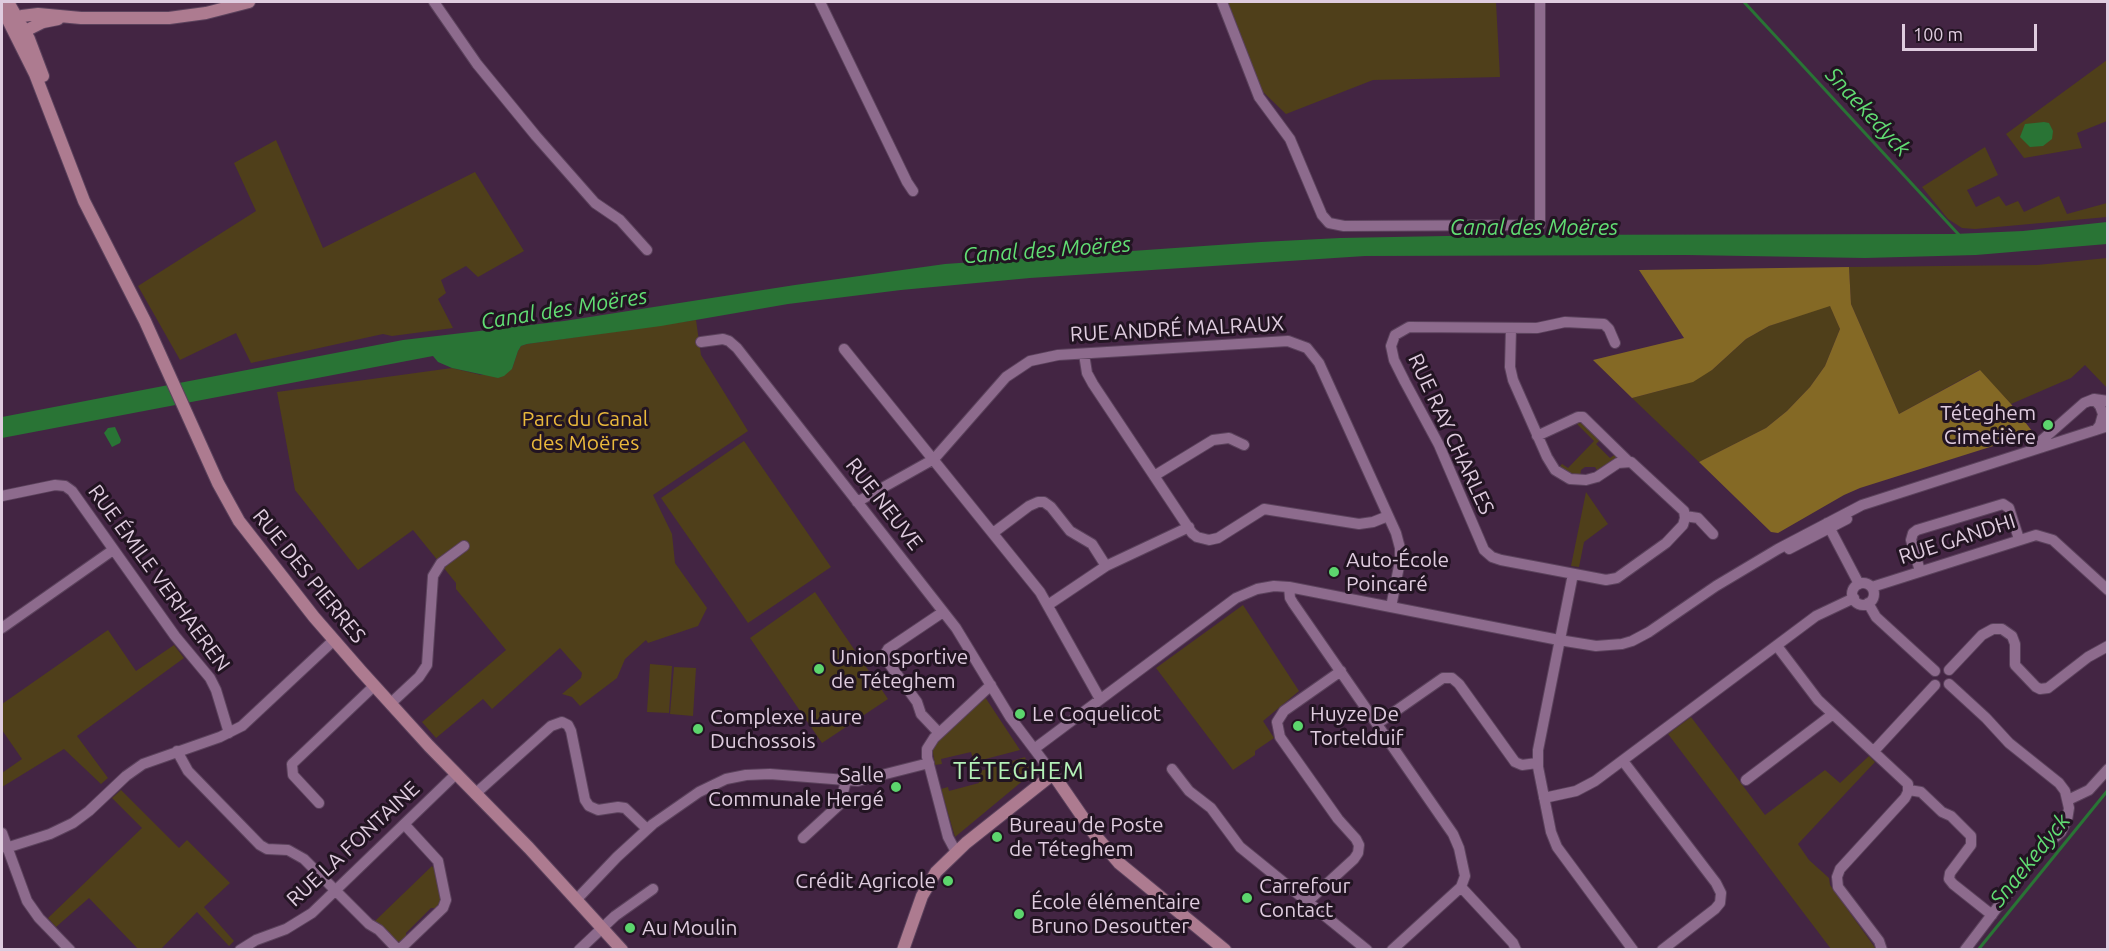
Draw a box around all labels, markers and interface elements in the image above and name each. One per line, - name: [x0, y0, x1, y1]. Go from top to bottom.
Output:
- scale bar: [1905, 12, 2040, 50]
- text: 100 m: [1913, 24, 1963, 44]
- water label: Snaekedyck: [1820, 62, 1916, 162]
- water label: Canal des Moëres: [1450, 215, 1618, 241]
- water label: Canal des Moëres: [962, 231, 1132, 269]
- water label: Canal des Moëres: [479, 283, 649, 335]
- street label: RUE ANDRÉ MALRAUX: [1069, 311, 1285, 347]
- street label: RUE RAY CHARLES: [1403, 350, 1499, 518]
- place label: Téteghem Cimetière: [1940, 400, 2036, 450]
- park label: Parc du Canal des Moëres: [522, 406, 648, 456]
- marker: Téteghem Cimetière: [2041, 418, 2055, 432]
- street label: RUE NEUVE: [840, 453, 928, 555]
- street label: RUE ÉMILE VERHAEREN: [83, 480, 235, 676]
- street label: RUE DES PIERRES: [247, 504, 371, 648]
- street label: RUE GANDHI: [1895, 508, 2019, 570]
- place label: Auto-École Poincaré: [1346, 547, 1449, 597]
- marker: Auto-École Poincaré: [1327, 565, 1341, 579]
- place label: Union sportive de Téteghem: [831, 644, 968, 694]
- marker: Union sportive de Téteghem: [812, 662, 826, 676]
- place label: Le Coquelicot: [1032, 701, 1161, 727]
- place label: Huyze De Tortelduif: [1310, 701, 1404, 751]
- place label: Complexe Laure Duchossois: [710, 704, 862, 754]
- marker: Le Coquelicot: [1013, 707, 1027, 721]
- marker: Huyze De Tortelduif: [1291, 719, 1305, 733]
- marker: Complexe Laure Duchossois: [691, 722, 705, 736]
- district label: TÉTEGHEM: [953, 757, 1085, 785]
- place label: Salle Communale Hergé: [708, 762, 884, 812]
- street label: RUE LA FONTAINE: [281, 776, 425, 912]
- marker: Salle Communale Hergé: [889, 780, 903, 794]
- water label: Snaekedyck: [1984, 808, 2076, 912]
- place label: Bureau de Poste de Téteghem: [1009, 812, 1164, 862]
- marker: Bureau de Poste de Téteghem: [990, 830, 1004, 844]
- place label: Crédit Agricole: [795, 868, 936, 894]
- place label: Carrefour Contact: [1259, 873, 1350, 923]
- marker: Crédit Agricole: [941, 874, 955, 888]
- place label: École élémentaire Bruno Desoutter: [1031, 889, 1201, 939]
- marker: Carrefour Contact: [1240, 891, 1254, 905]
- marker: École élémentaire Bruno Desoutter: [1012, 907, 1026, 921]
- place label: Au Moulin: [642, 915, 738, 941]
- marker: Au Moulin: [623, 921, 637, 935]

